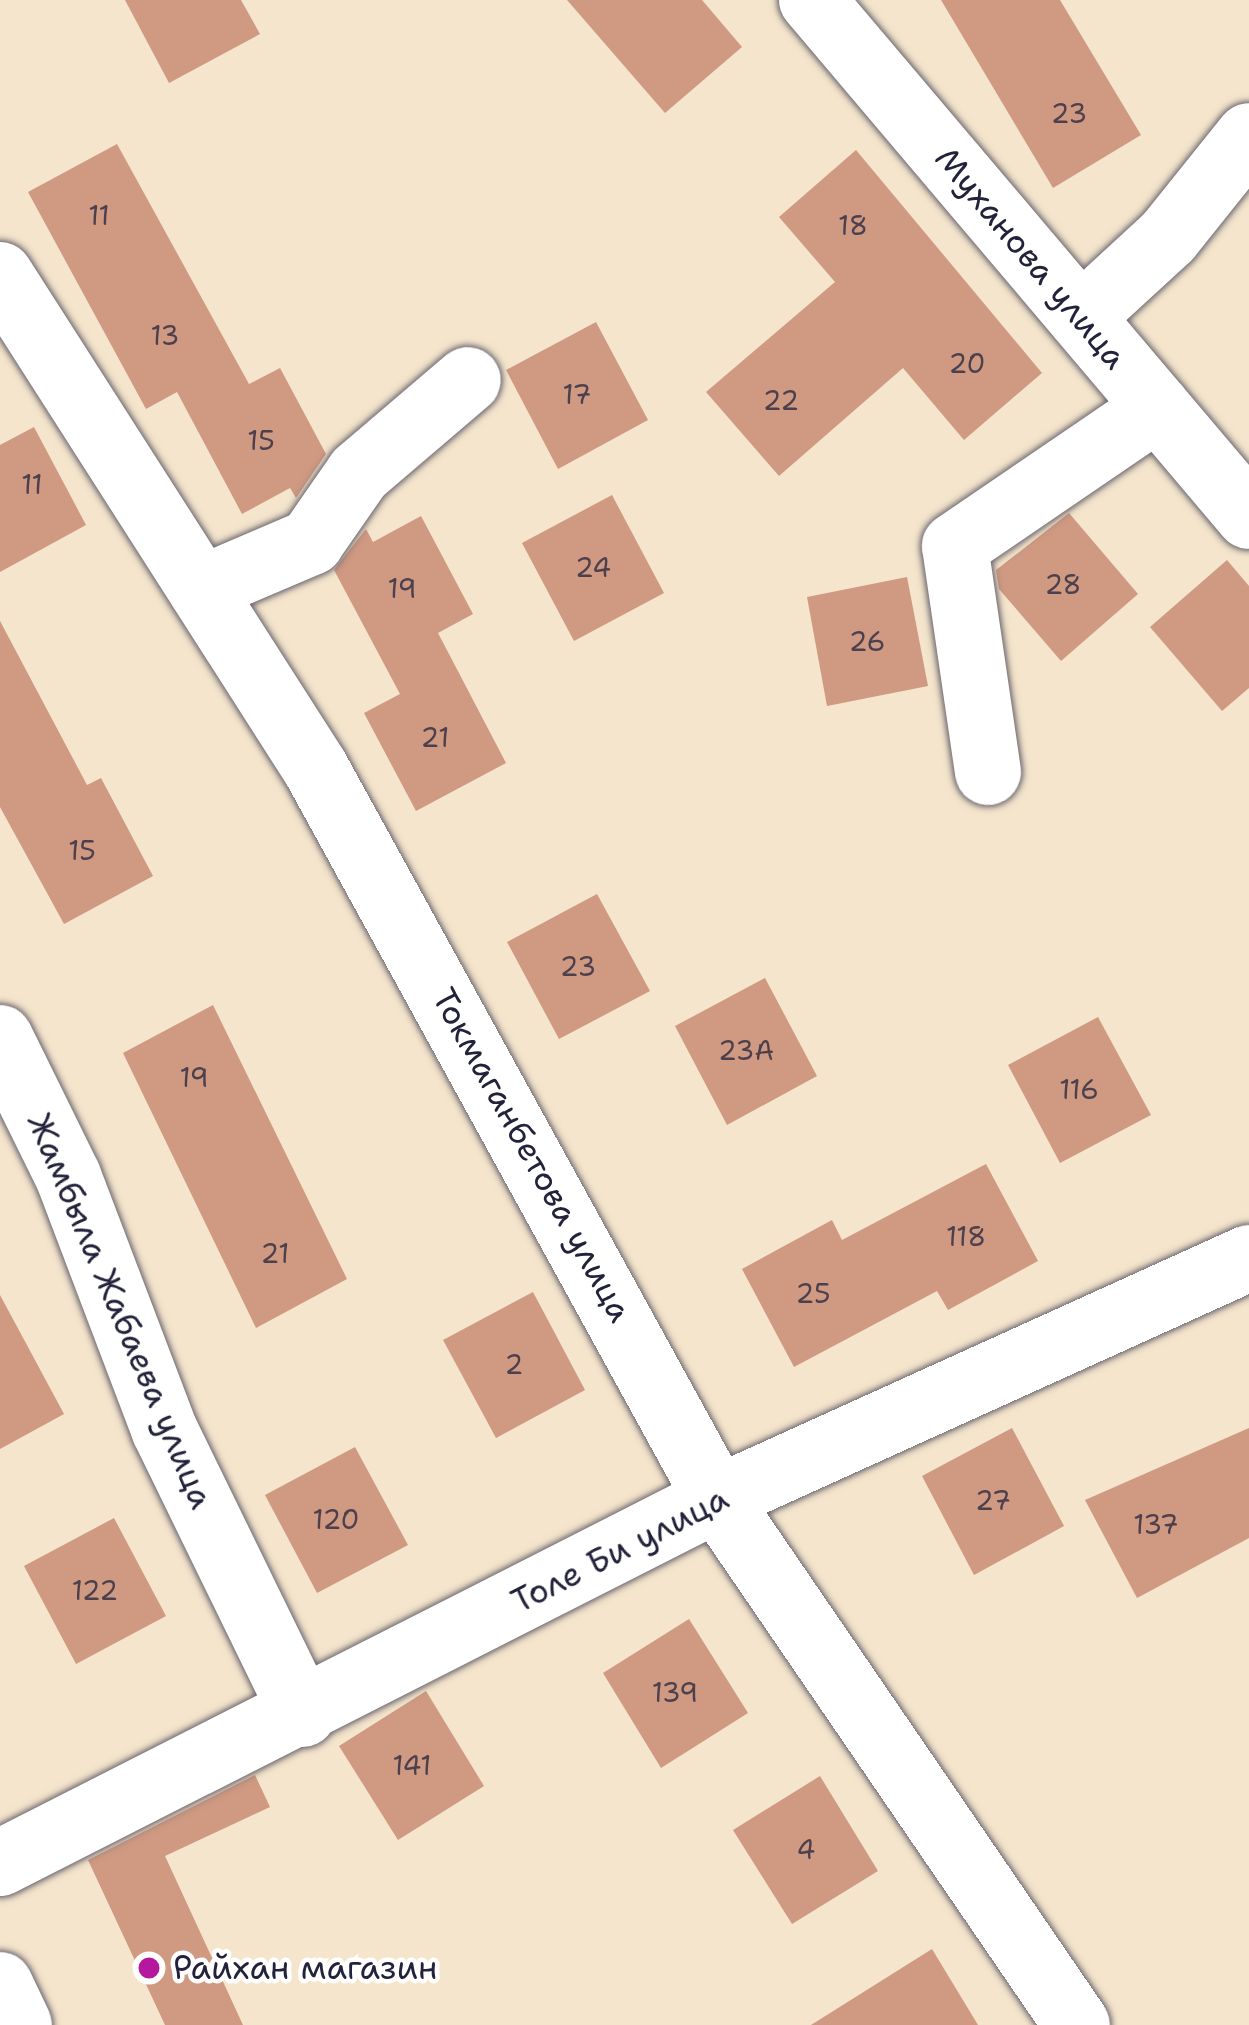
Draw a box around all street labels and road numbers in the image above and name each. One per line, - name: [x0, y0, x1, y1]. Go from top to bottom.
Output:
- street label: Муханова улица: [927, 139, 1135, 377]
- street label: Токмаганбетова улица: [424, 981, 640, 1329]
- street label: Жамбыла Жабаева улица: [19, 1108, 221, 1514]
- street label: Толе Би улица: [505, 1478, 735, 1622]

